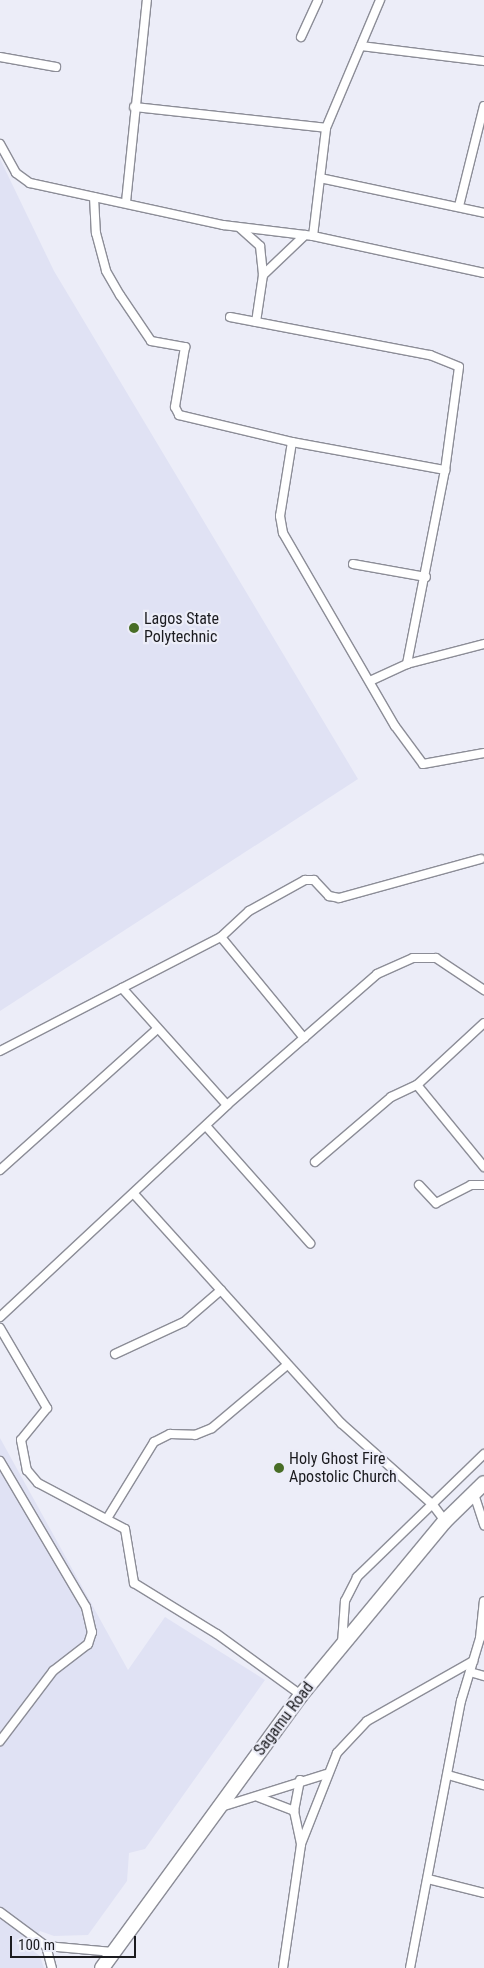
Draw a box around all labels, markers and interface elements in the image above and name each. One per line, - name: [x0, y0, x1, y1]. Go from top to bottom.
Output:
- place label: Lagos State Polytechnic: [144, 609, 219, 647]
- marker: Lagos State Polytechnic: [128, 622, 140, 634]
- place label: Holy Ghost Fire Apostolic Church: [289, 1449, 397, 1487]
- marker: Holy Ghost Fire Apostolic Church: [273, 1462, 285, 1474]
- street label: Sagamu Road: [250, 1678, 318, 1760]
- scale bar: [12, 1926, 139, 1958]
- text: 100 m: [18, 1936, 55, 1954]

